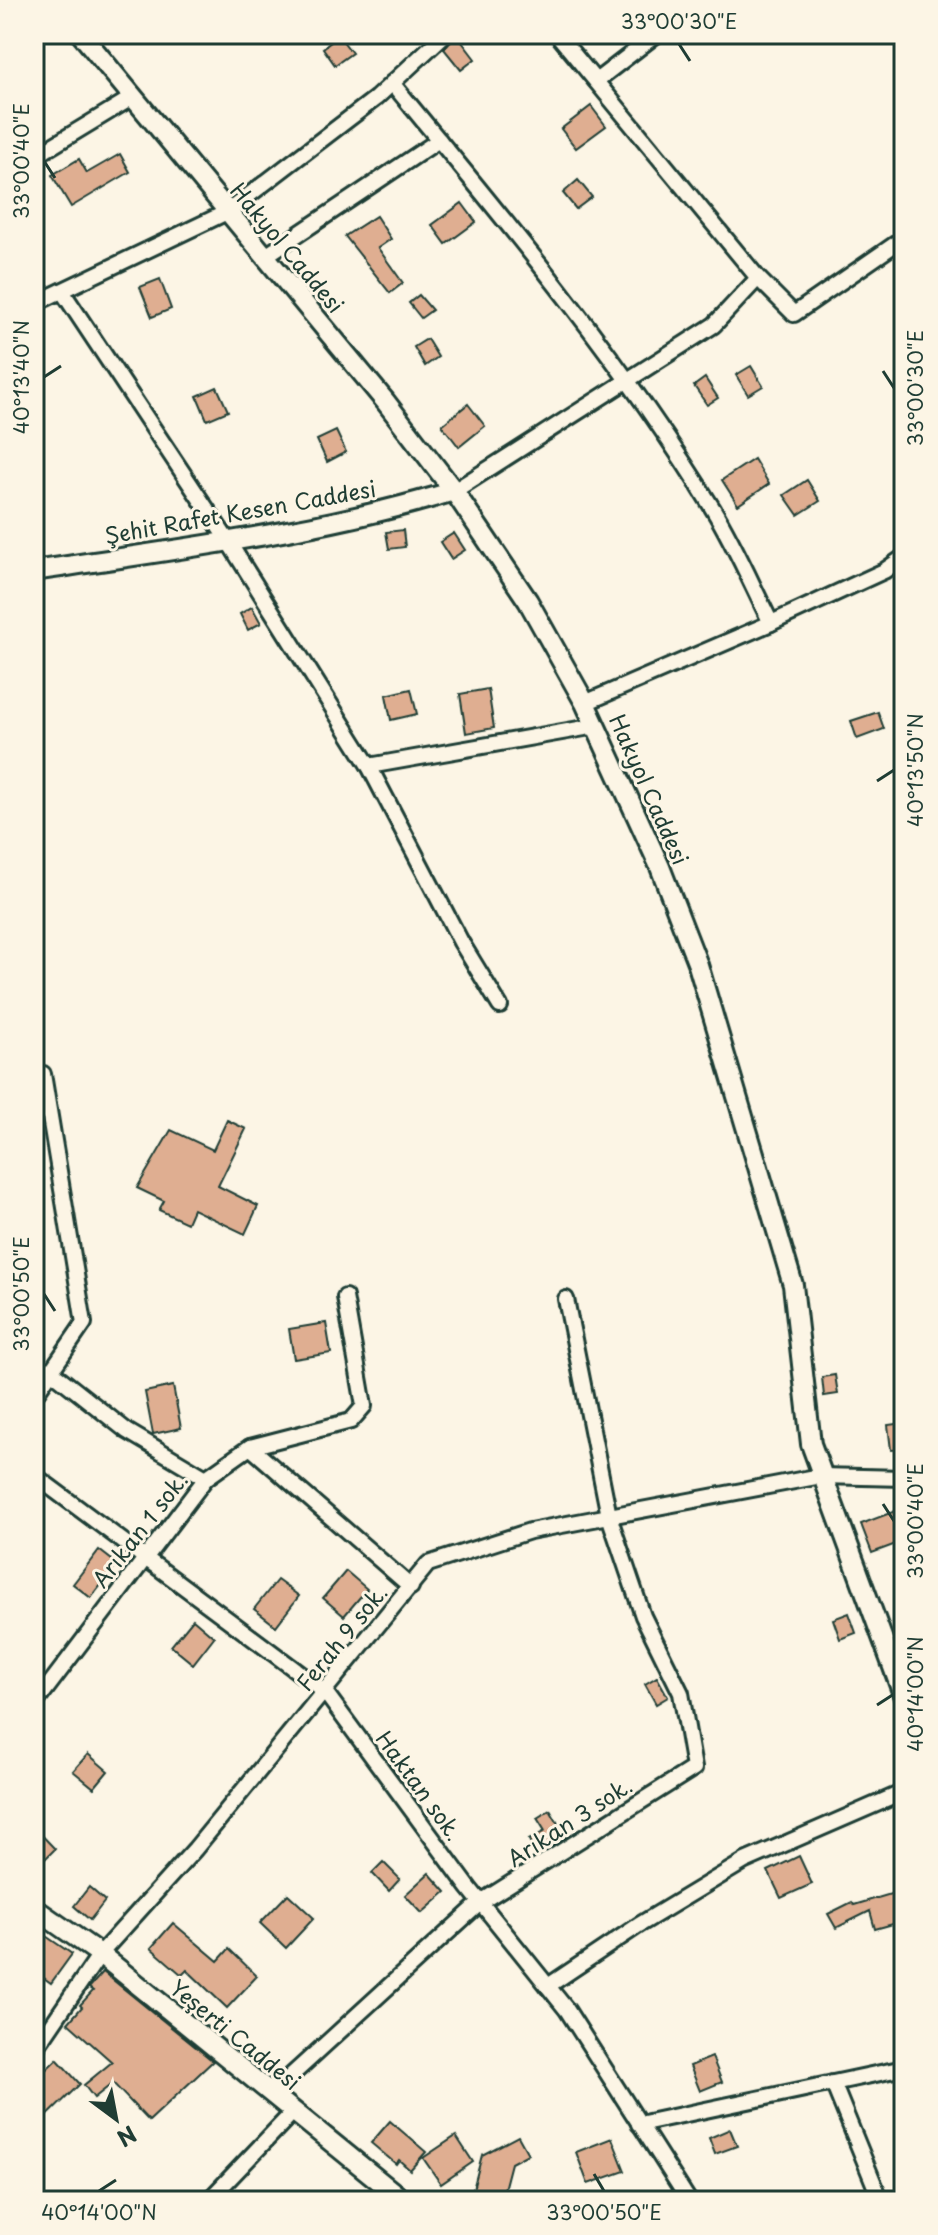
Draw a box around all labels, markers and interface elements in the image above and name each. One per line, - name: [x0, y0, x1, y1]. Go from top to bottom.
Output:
- text: 33°00'30"E: [621, 6, 737, 36]
- text: 33°00'40"E: [6, 103, 36, 219]
- street label: Hakyol Caddesi: [223, 174, 353, 320]
- text: 40°13'40"N: [6, 320, 36, 434]
- text: 33°00'30"E: [900, 330, 930, 446]
- street label: Şehit Rafet Kesen Caddesi: [102, 471, 378, 551]
- street label: Hakyol Caddesi: [602, 708, 698, 870]
- text: 40°13'50"N: [900, 713, 930, 827]
- text: 33°00'50"E: [6, 1236, 36, 1352]
- text: 33°00'40"E: [900, 1463, 930, 1579]
- street label: Arıkan 1 sok.: [83, 1464, 195, 1594]
- street label: Ferah 9 sok.: [288, 1577, 394, 1697]
- text: 40°14'00"N: [900, 1636, 930, 1752]
- street label: Haktan sok.: [369, 1723, 471, 1847]
- street label: Arıkan 3 sok.: [500, 1768, 638, 1874]
- street label: Yeşerti Caddesi: [164, 1971, 308, 2097]
- north arrow: [76, 2079, 156, 2159]
- text: N: [111, 2119, 144, 2156]
- text: 40°14'00"N: [41, 2197, 157, 2227]
- text: 33°00'50"E: [546, 2197, 662, 2227]

